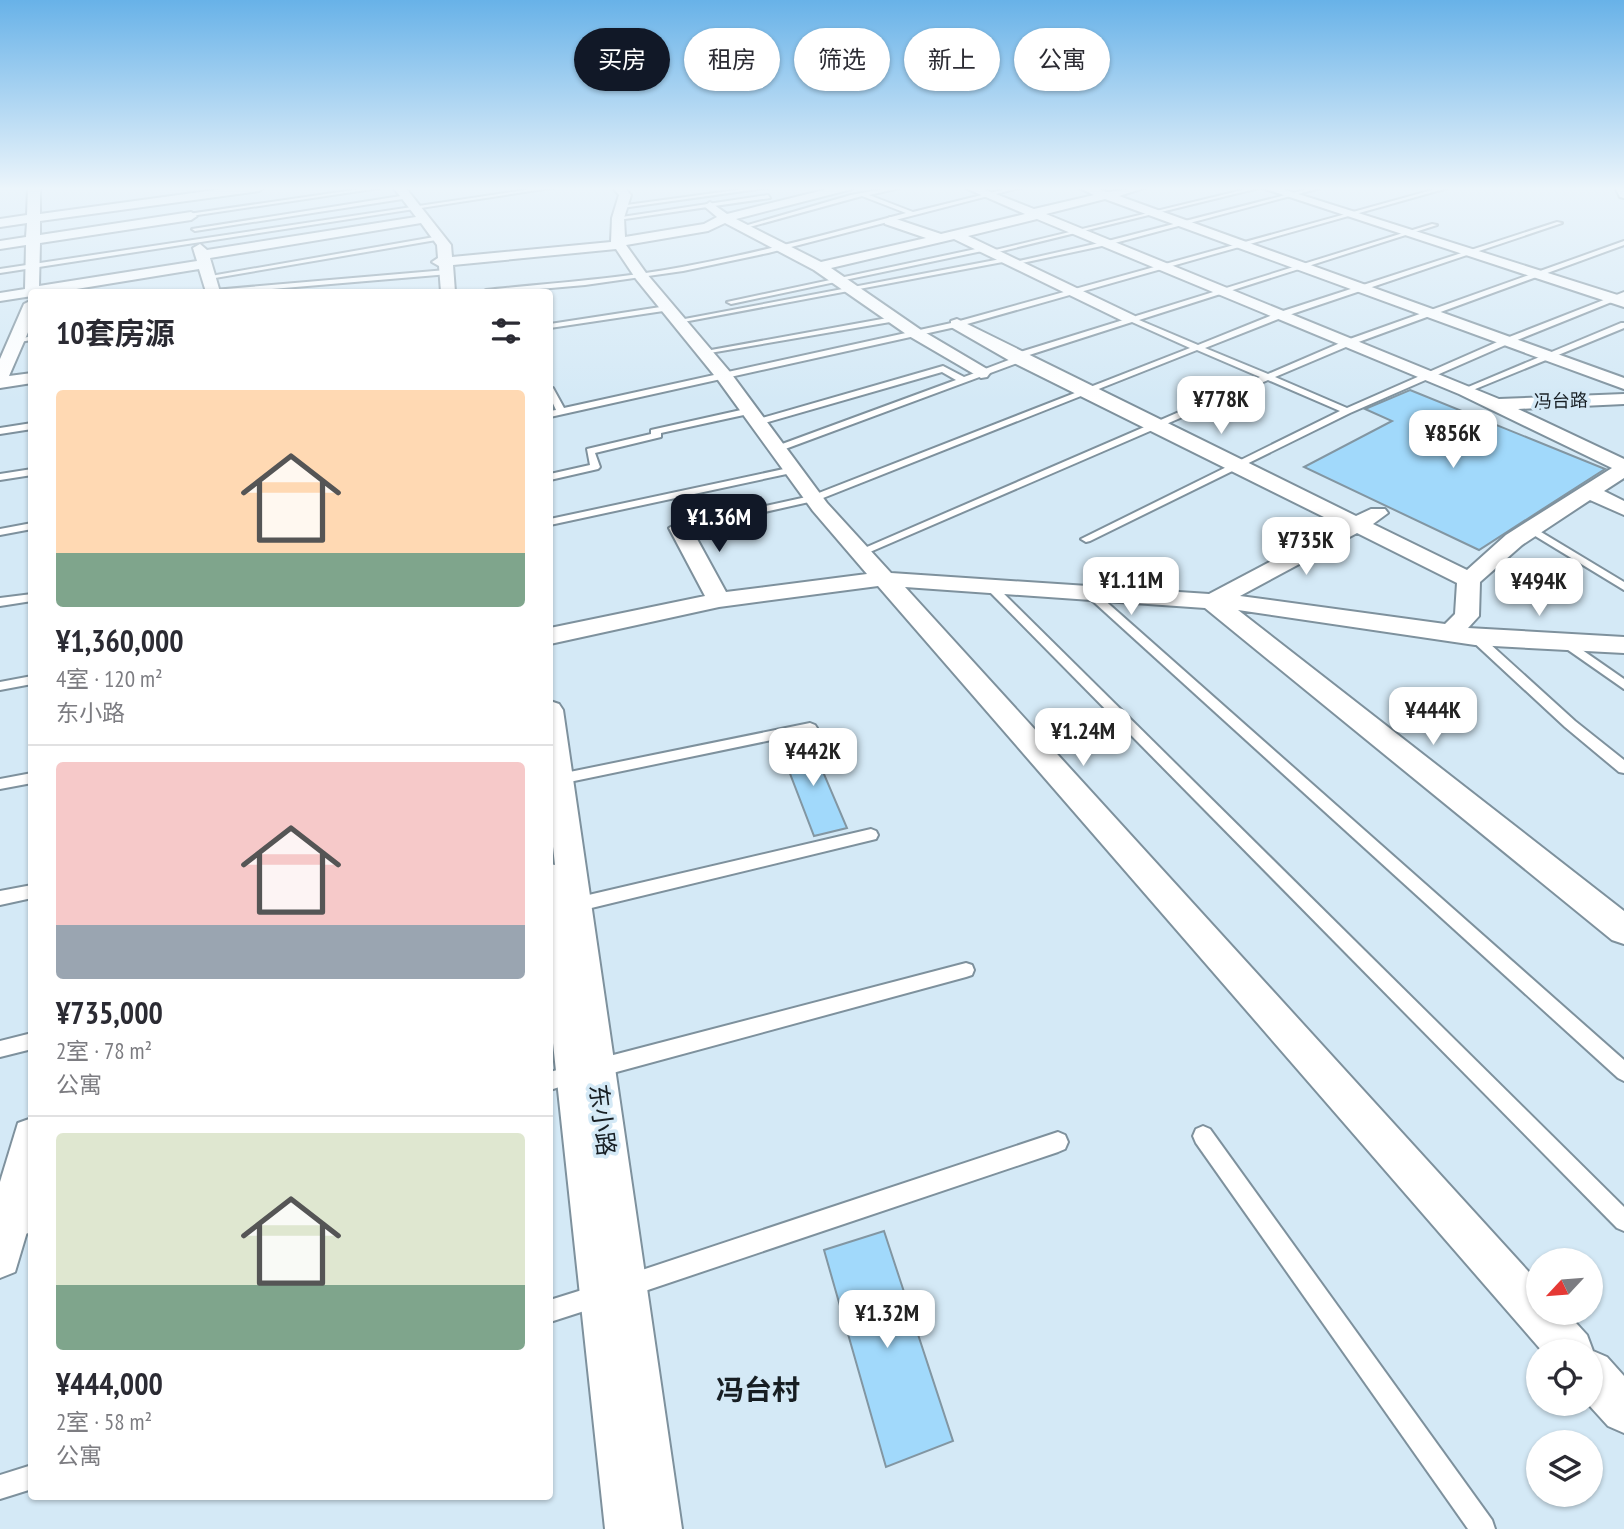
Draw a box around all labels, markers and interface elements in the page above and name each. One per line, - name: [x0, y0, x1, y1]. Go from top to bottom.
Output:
- chip: 买房: [574, 28, 670, 91]
- chip: 租房: [684, 28, 780, 91]
- chip: 筛选: [794, 28, 890, 91]
- chip: 新上: [904, 28, 1000, 91]
- chip: 公寓: [1014, 28, 1110, 91]
- icon: filters: [487, 312, 525, 350]
- text: 10套房源: [56, 313, 175, 352]
- pin: ¥778K: [1172, 376, 1270, 436]
- text: ¥778K: [1193, 384, 1249, 413]
- street label: 冯台路: [1534, 389, 1588, 412]
- pin: ¥856K: [1404, 410, 1502, 470]
- text: ¥856K: [1425, 418, 1481, 447]
- icon: home: [228, 435, 354, 561]
- pin: ¥1.36M: [662, 494, 776, 554]
- text: ¥1.36M: [687, 502, 751, 531]
- pin: ¥735K: [1257, 518, 1355, 577]
- text: ¥735K: [1278, 525, 1334, 554]
- pin: ¥1.11M: [1074, 558, 1188, 617]
- pin: ¥494K: [1490, 558, 1588, 618]
- text: ¥1.11M: [1099, 565, 1163, 594]
- text: ¥494K: [1511, 566, 1567, 595]
- text: ¥1,360,000: [56, 621, 184, 660]
- text: 4室 · 120 m²: [56, 664, 163, 693]
- pin: ¥444K: [1384, 688, 1482, 747]
- text: ¥444K: [1405, 695, 1461, 724]
- text: 东小路: [56, 698, 125, 727]
- pin: ¥1.24M: [1026, 708, 1140, 768]
- text: ¥1.24M: [1051, 716, 1115, 745]
- pin: ¥442K: [764, 728, 862, 788]
- text: ¥442K: [785, 736, 841, 765]
- icon: home: [228, 807, 354, 933]
- text: ¥735,000: [56, 993, 163, 1032]
- text: 2室 · 78 m²: [56, 1036, 152, 1065]
- text: 公寓: [56, 1070, 102, 1099]
- street label: 东小路: [583, 1082, 622, 1158]
- icon: home: [228, 1178, 354, 1304]
- north arrow: [1526, 1248, 1603, 1325]
- map controls: [1526, 1248, 1603, 1507]
- pin: ¥1.32M: [830, 1290, 944, 1350]
- text: ¥1.32M: [855, 1298, 919, 1327]
- button: locate: [1526, 1339, 1603, 1416]
- text: ¥444,000: [56, 1364, 163, 1403]
- district label: 冯台村: [716, 1371, 800, 1408]
- text: 2室 · 58 m²: [56, 1407, 152, 1436]
- button: layers: [1526, 1430, 1603, 1507]
- text: 公寓: [56, 1441, 102, 1470]

